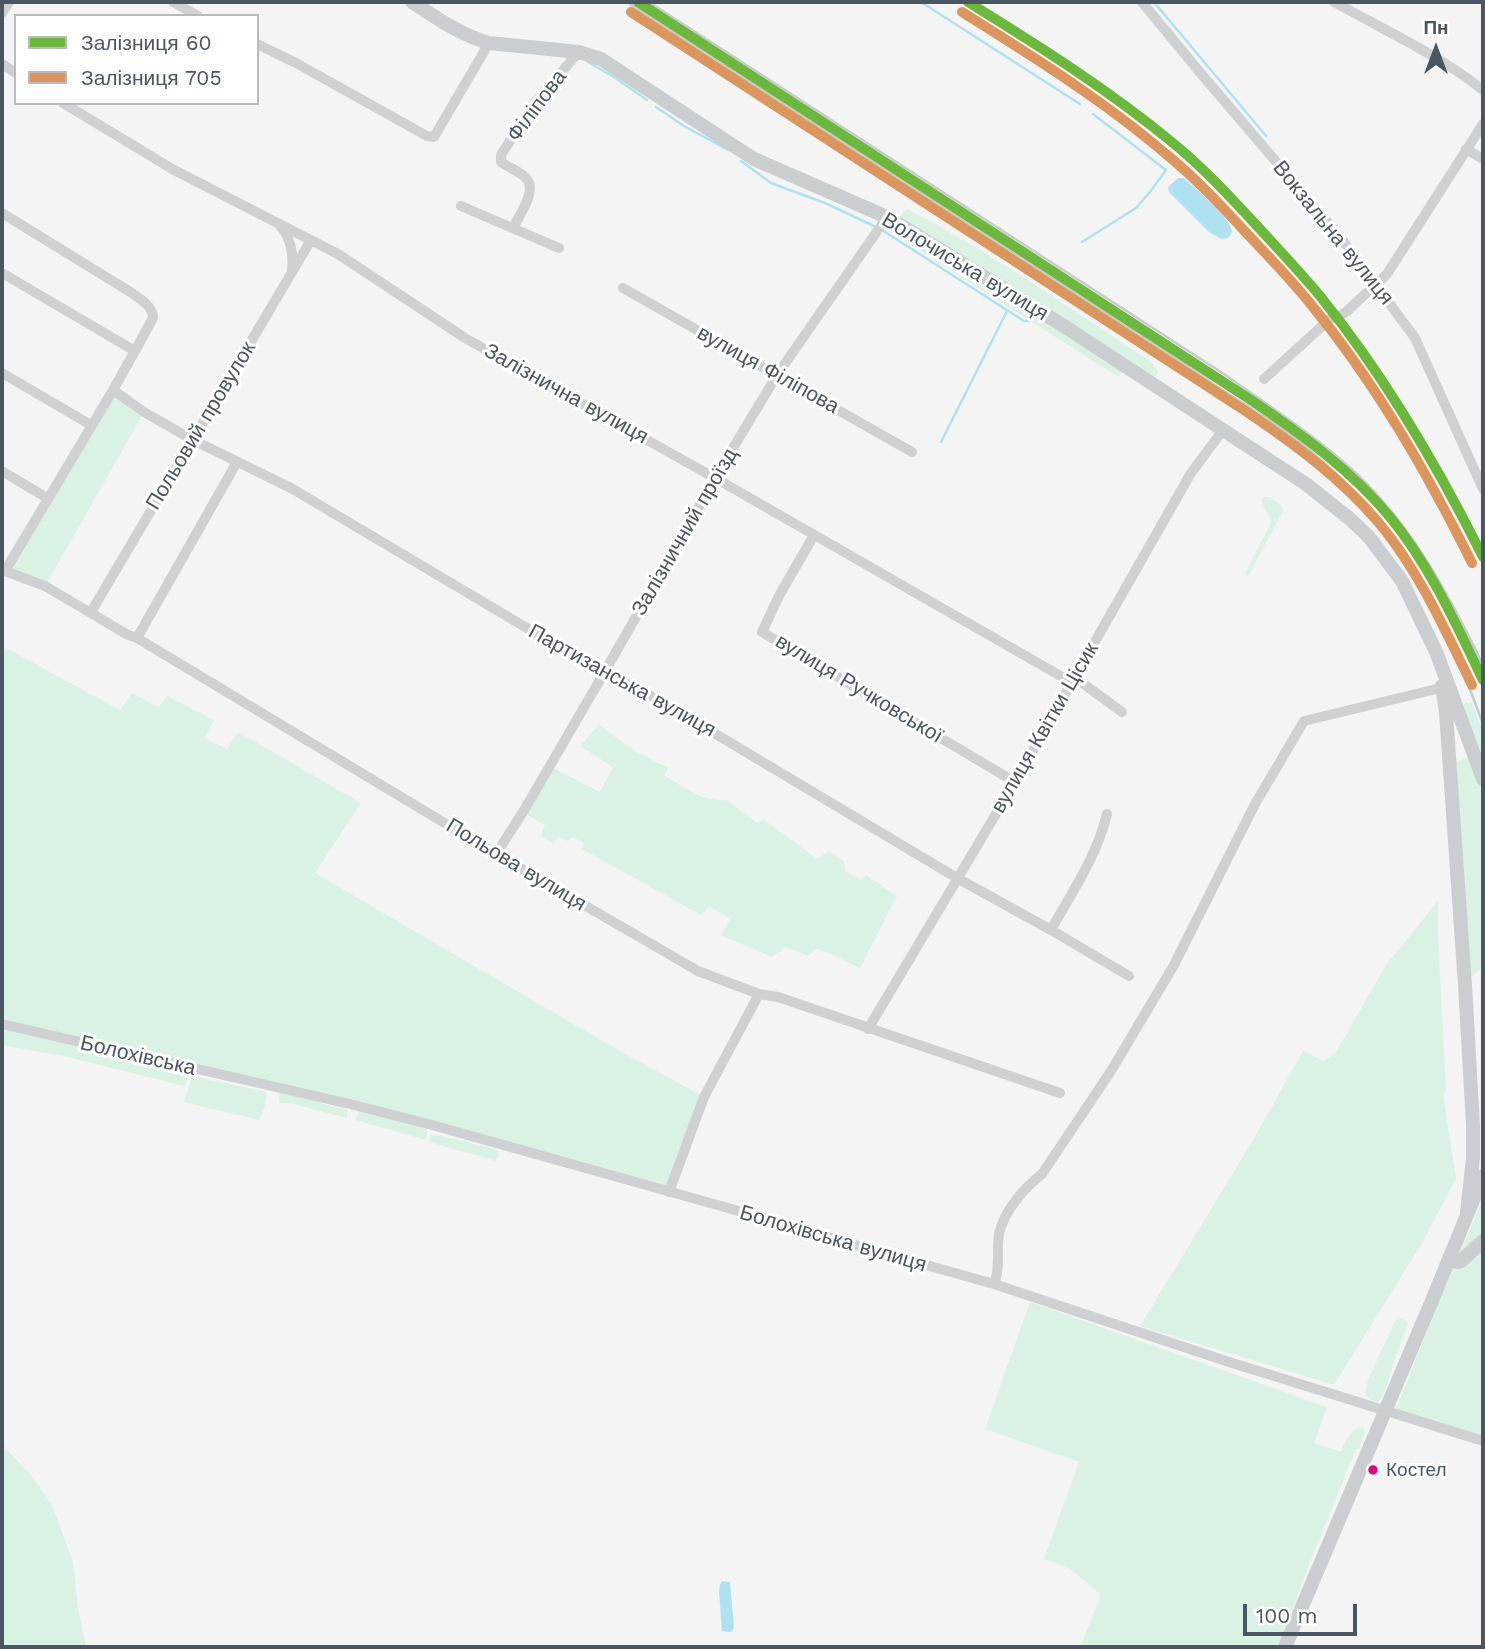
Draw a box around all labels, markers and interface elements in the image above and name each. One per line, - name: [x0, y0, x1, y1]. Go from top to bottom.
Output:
- legend: [14, 14, 259, 105]
- north arrow: [1401, 14, 1471, 84]
- text: Пн: [1423, 16, 1449, 39]
- text: Залізниця 60: [81, 30, 212, 55]
- text: Залізниця 705: [81, 65, 222, 90]
- street label: Філіпова: [502, 65, 572, 147]
- street label: Вокзальна вулиця: [1267, 156, 1399, 310]
- street label: Волочиська вулиця: [877, 207, 1053, 327]
- street label: вулиця Філіпова: [693, 321, 843, 419]
- street label: Польовий провулок: [141, 337, 261, 515]
- street label: Залізнична вулиця: [480, 338, 652, 450]
- street label: Залізничний проїзд: [627, 444, 743, 620]
- street label: Партизанська вулиця: [524, 619, 720, 743]
- street label: вулиця Ручковської: [771, 629, 947, 749]
- street label: вулиця Квітки Цісик: [986, 638, 1104, 818]
- street label: Польова вулиця: [441, 813, 591, 917]
- street label: Болохівська: [78, 1030, 198, 1082]
- street label: Болохівська вулиця: [737, 1200, 929, 1278]
- place label: Костел: [1386, 1459, 1447, 1481]
- marker: Костел: [1366, 1463, 1380, 1477]
- scale bar: [1247, 1590, 1361, 1634]
- text: 100 m: [1256, 1603, 1318, 1628]

